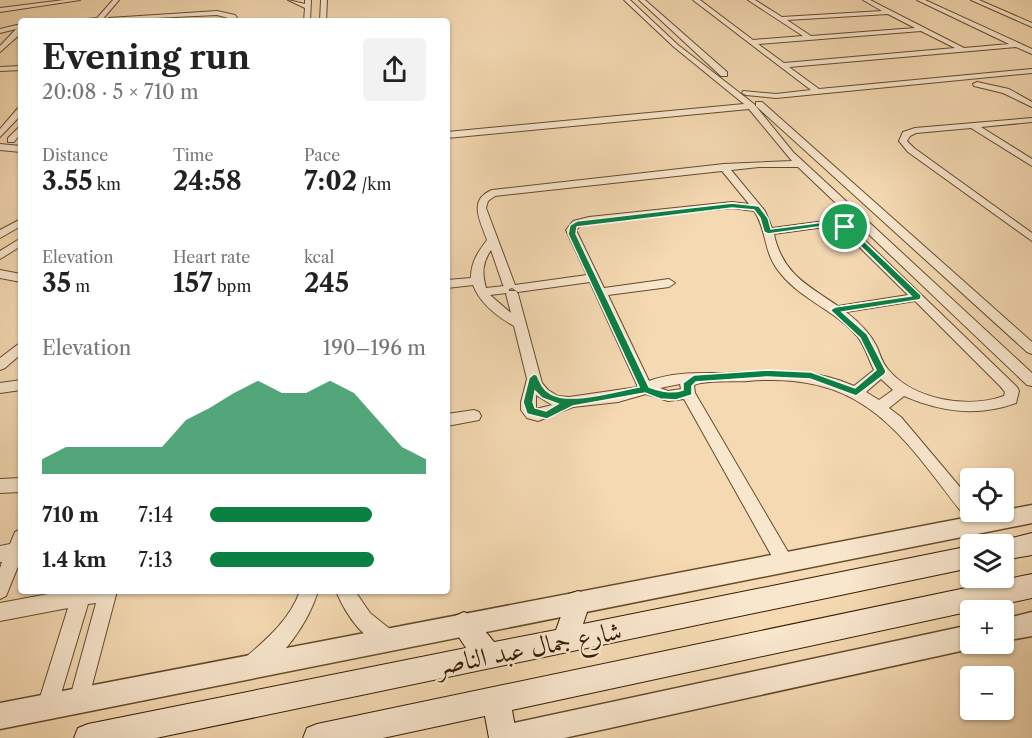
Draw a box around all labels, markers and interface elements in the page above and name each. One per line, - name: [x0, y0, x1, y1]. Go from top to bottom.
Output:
- text: Evening run: [42, 37, 250, 78]
- button: share: [363, 38, 426, 101]
- text: 20:08 · 5 × 710 m: [42, 80, 199, 104]
- text: Distance: [42, 145, 108, 165]
- text: Time: [173, 145, 213, 165]
- text: Pace: [304, 145, 340, 165]
- text: 3.55: [42, 165, 93, 197]
- text: 24:58: [173, 165, 242, 197]
- text: 7:02: [304, 165, 357, 197]
- text: km: [93, 174, 121, 194]
- text: /km: [357, 174, 391, 194]
- pin: [819, 201, 870, 252]
- icon: arrive: [828, 210, 861, 243]
- text: Elevation: [42, 247, 113, 267]
- text: Heart rate: [173, 247, 250, 267]
- text: kcal: [304, 247, 334, 267]
- text: 35: [42, 267, 71, 299]
- text: 157: [173, 267, 213, 299]
- text: 245: [304, 267, 349, 299]
- text: m: [71, 276, 90, 296]
- text: bpm: [213, 276, 251, 296]
- text: Elevation: [42, 336, 131, 360]
- text: 190–196 m: [323, 336, 426, 360]
- map controls: [960, 468, 1014, 720]
- button: locate: [960, 468, 1014, 522]
- text: 710 m: [42, 503, 99, 527]
- text: 7:14: [138, 503, 173, 527]
- button: layers: [960, 534, 1014, 588]
- text: 1.4 km: [42, 548, 107, 572]
- text: 7:13: [138, 548, 173, 572]
- button: +: [960, 600, 1014, 654]
- street label: شارع جمال عبد الناصر: [431, 614, 626, 688]
- button: −: [960, 666, 1014, 720]

